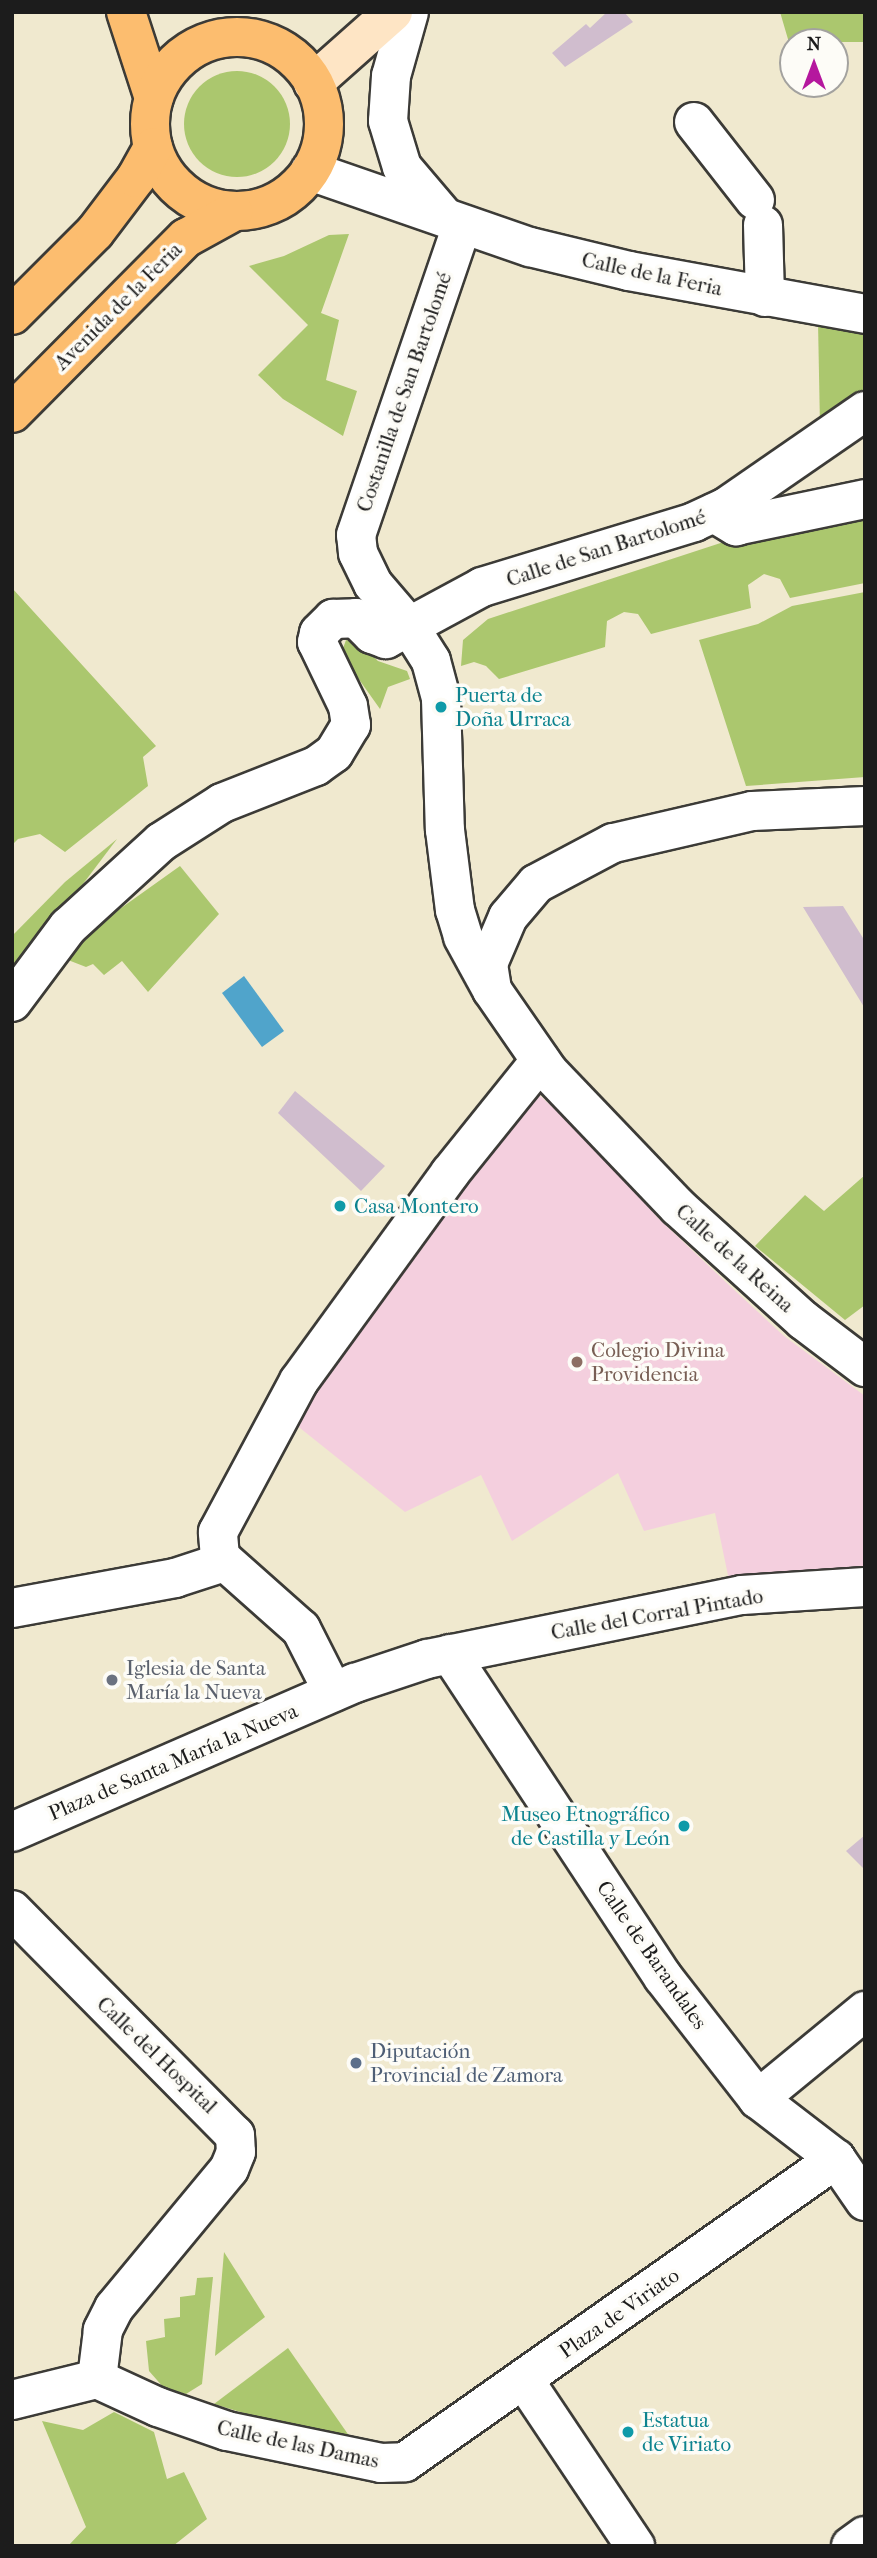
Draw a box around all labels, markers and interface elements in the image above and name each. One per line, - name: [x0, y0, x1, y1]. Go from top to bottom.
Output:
- north arrow: [779, 28, 849, 98]
- text: N: [807, 33, 821, 55]
- street label: Avenida de la Feria: [49, 237, 187, 375]
- street label: Calle de la Feria: [579, 247, 725, 301]
- street label: Costanilla de San Bartolomé: [351, 269, 457, 515]
- street label: Calle de San Bartolomé: [503, 504, 709, 592]
- place label: Puerta de Doña Urraca: [455, 682, 571, 732]
- marker: Puerta de Doña Urraca: [433, 699, 449, 715]
- place label: Casa Montero: [354, 1193, 479, 1219]
- marker: Casa Montero: [332, 1198, 348, 1214]
- street label: Calle de la Reina: [671, 1198, 799, 1318]
- place label: Colegio Divina Providencia: [591, 1337, 725, 1387]
- marker: Colegio Divina Providencia: [569, 1354, 585, 1370]
- street label: Calle del Corral Pintado: [549, 1583, 765, 1645]
- place label: Iglesia de Santa María la Nueva: [126, 1655, 266, 1705]
- marker: Iglesia de Santa María la Nueva: [104, 1672, 120, 1688]
- street label: Plaza de Santa María la Nueva: [45, 1698, 301, 1826]
- place label: Museo Etnográfico de Castilla y León: [501, 1801, 670, 1851]
- marker: Museo Etnográfico de Castilla y León: [676, 1818, 692, 1834]
- street label: Calle de Barandales: [591, 1876, 713, 2034]
- street label: Calle del Hospital: [92, 1991, 222, 2119]
- place label: Diputación Provincial de Zamora: [370, 2038, 563, 2088]
- marker: Diputación Provincial de Zamora: [348, 2055, 364, 2071]
- street label: Plaza de Viriato: [554, 2262, 684, 2364]
- place label: Estatua de Viriato: [642, 2407, 731, 2457]
- street label: Calle de las Damas: [215, 2415, 381, 2473]
- marker: Estatua de Viriato: [620, 2424, 636, 2440]

